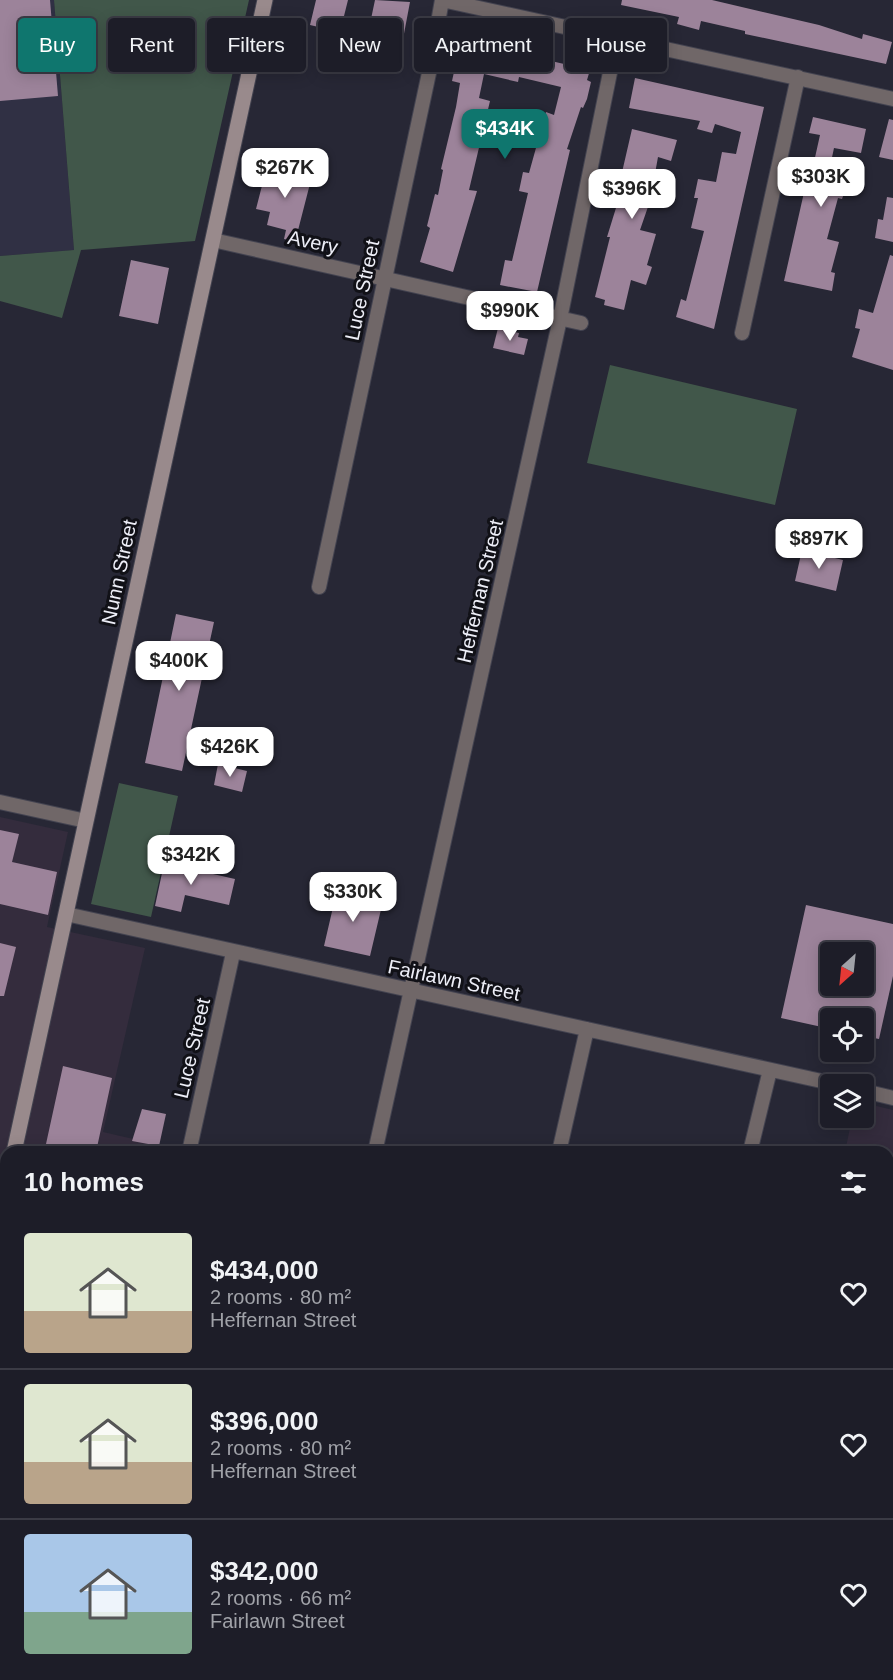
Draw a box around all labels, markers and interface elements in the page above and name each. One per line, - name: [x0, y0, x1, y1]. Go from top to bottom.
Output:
- chip: Buy: [18, 18, 96, 72]
- chip: Rent: [108, 18, 195, 72]
- chip: Filters: [207, 18, 306, 72]
- chip: New: [318, 18, 402, 72]
- chip: Apartment: [414, 18, 553, 72]
- chip: House: [565, 18, 667, 72]
- pin: $434K: [463, 109, 547, 160]
- text: $434K: [476, 117, 534, 139]
- pin: $267K: [243, 148, 327, 199]
- text: $267K: [256, 156, 314, 178]
- pin: $303K: [779, 157, 863, 208]
- text: $303K: [792, 165, 850, 187]
- pin: $396K: [590, 169, 674, 220]
- text: $396K: [603, 177, 661, 199]
- street label: Avery: [286, 226, 340, 258]
- street label: Luce Street: [341, 237, 383, 342]
- pin: $990K: [468, 291, 552, 342]
- text: $990K: [481, 299, 539, 321]
- street label: Nunn Street: [97, 517, 141, 626]
- street label: Heffernan Street: [453, 517, 507, 665]
- pin: $897K: [777, 519, 861, 570]
- text: $897K: [790, 527, 848, 549]
- pin: $400K: [137, 641, 221, 692]
- text: $400K: [150, 649, 208, 671]
- pin: $426K: [188, 727, 272, 778]
- text: $426K: [201, 735, 259, 757]
- pin: $342K: [149, 835, 233, 886]
- text: $342K: [162, 843, 220, 865]
- pin: $330K: [311, 872, 395, 923]
- text: $330K: [324, 880, 382, 902]
- north arrow: [820, 942, 874, 996]
- map controls: [820, 942, 874, 1128]
- street label: Fairlawn Street: [386, 955, 522, 1005]
- street label: Luce Street: [170, 995, 214, 1100]
- button: locate: [820, 1008, 874, 1062]
- button: layers: [820, 1074, 874, 1128]
- icon: filters: [837, 1166, 870, 1199]
- text: 10 homes: [24, 1167, 144, 1197]
- text: $434,000: [210, 1255, 318, 1285]
- icon: home: [72, 1257, 144, 1329]
- icon: heart: [837, 1277, 870, 1310]
- text: 2 rooms · 80 m²: [210, 1286, 351, 1308]
- text: Heffernan Street: [210, 1309, 356, 1331]
- text: $396,000: [210, 1406, 318, 1436]
- icon: home: [72, 1408, 144, 1480]
- icon: heart: [837, 1428, 870, 1461]
- text: 2 rooms · 80 m²: [210, 1437, 351, 1459]
- text: Heffernan Street: [210, 1460, 356, 1482]
- text: $342,000: [210, 1556, 318, 1586]
- icon: home: [72, 1558, 144, 1630]
- icon: heart: [837, 1578, 870, 1611]
- text: 2 rooms · 66 m²: [210, 1587, 351, 1609]
- text: Fairlawn Street: [210, 1610, 345, 1632]

